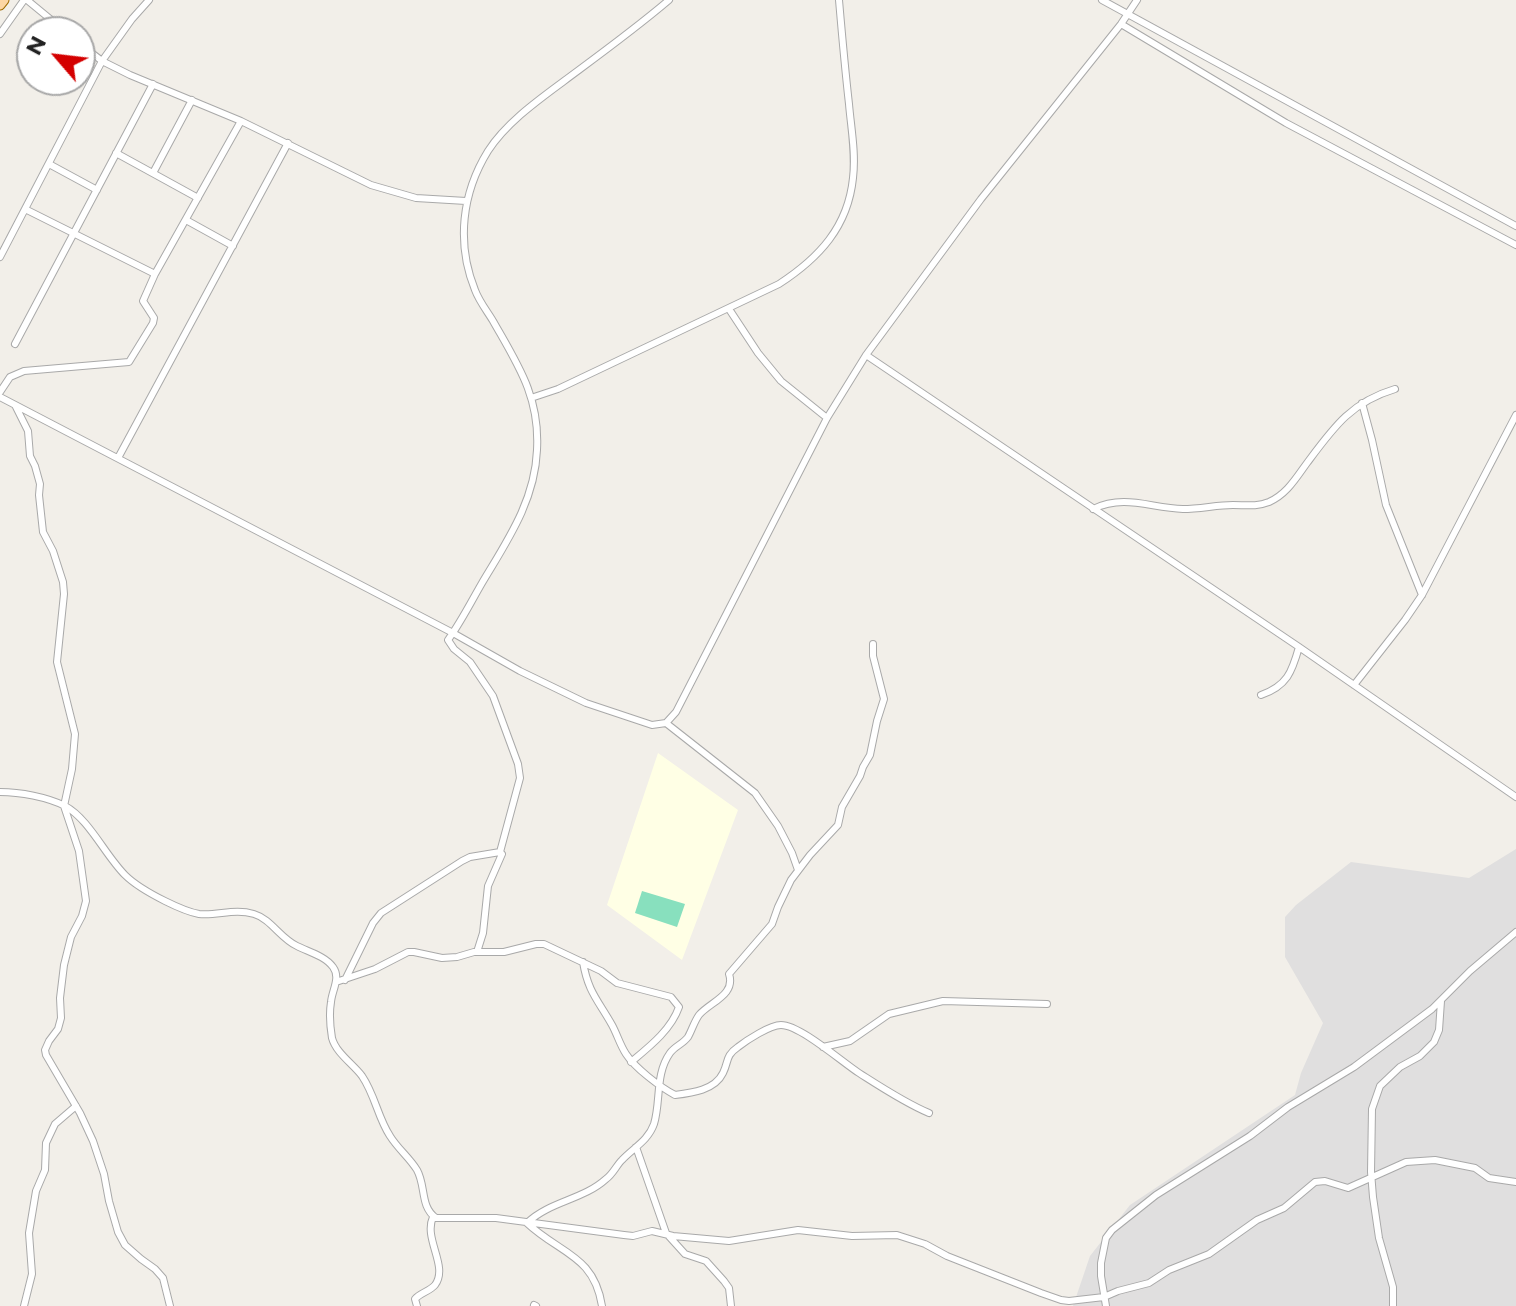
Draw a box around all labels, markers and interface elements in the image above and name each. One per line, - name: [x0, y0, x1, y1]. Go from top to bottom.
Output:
- north arrow: [16, 16, 96, 96]
- text: N: [20, 31, 52, 60]

